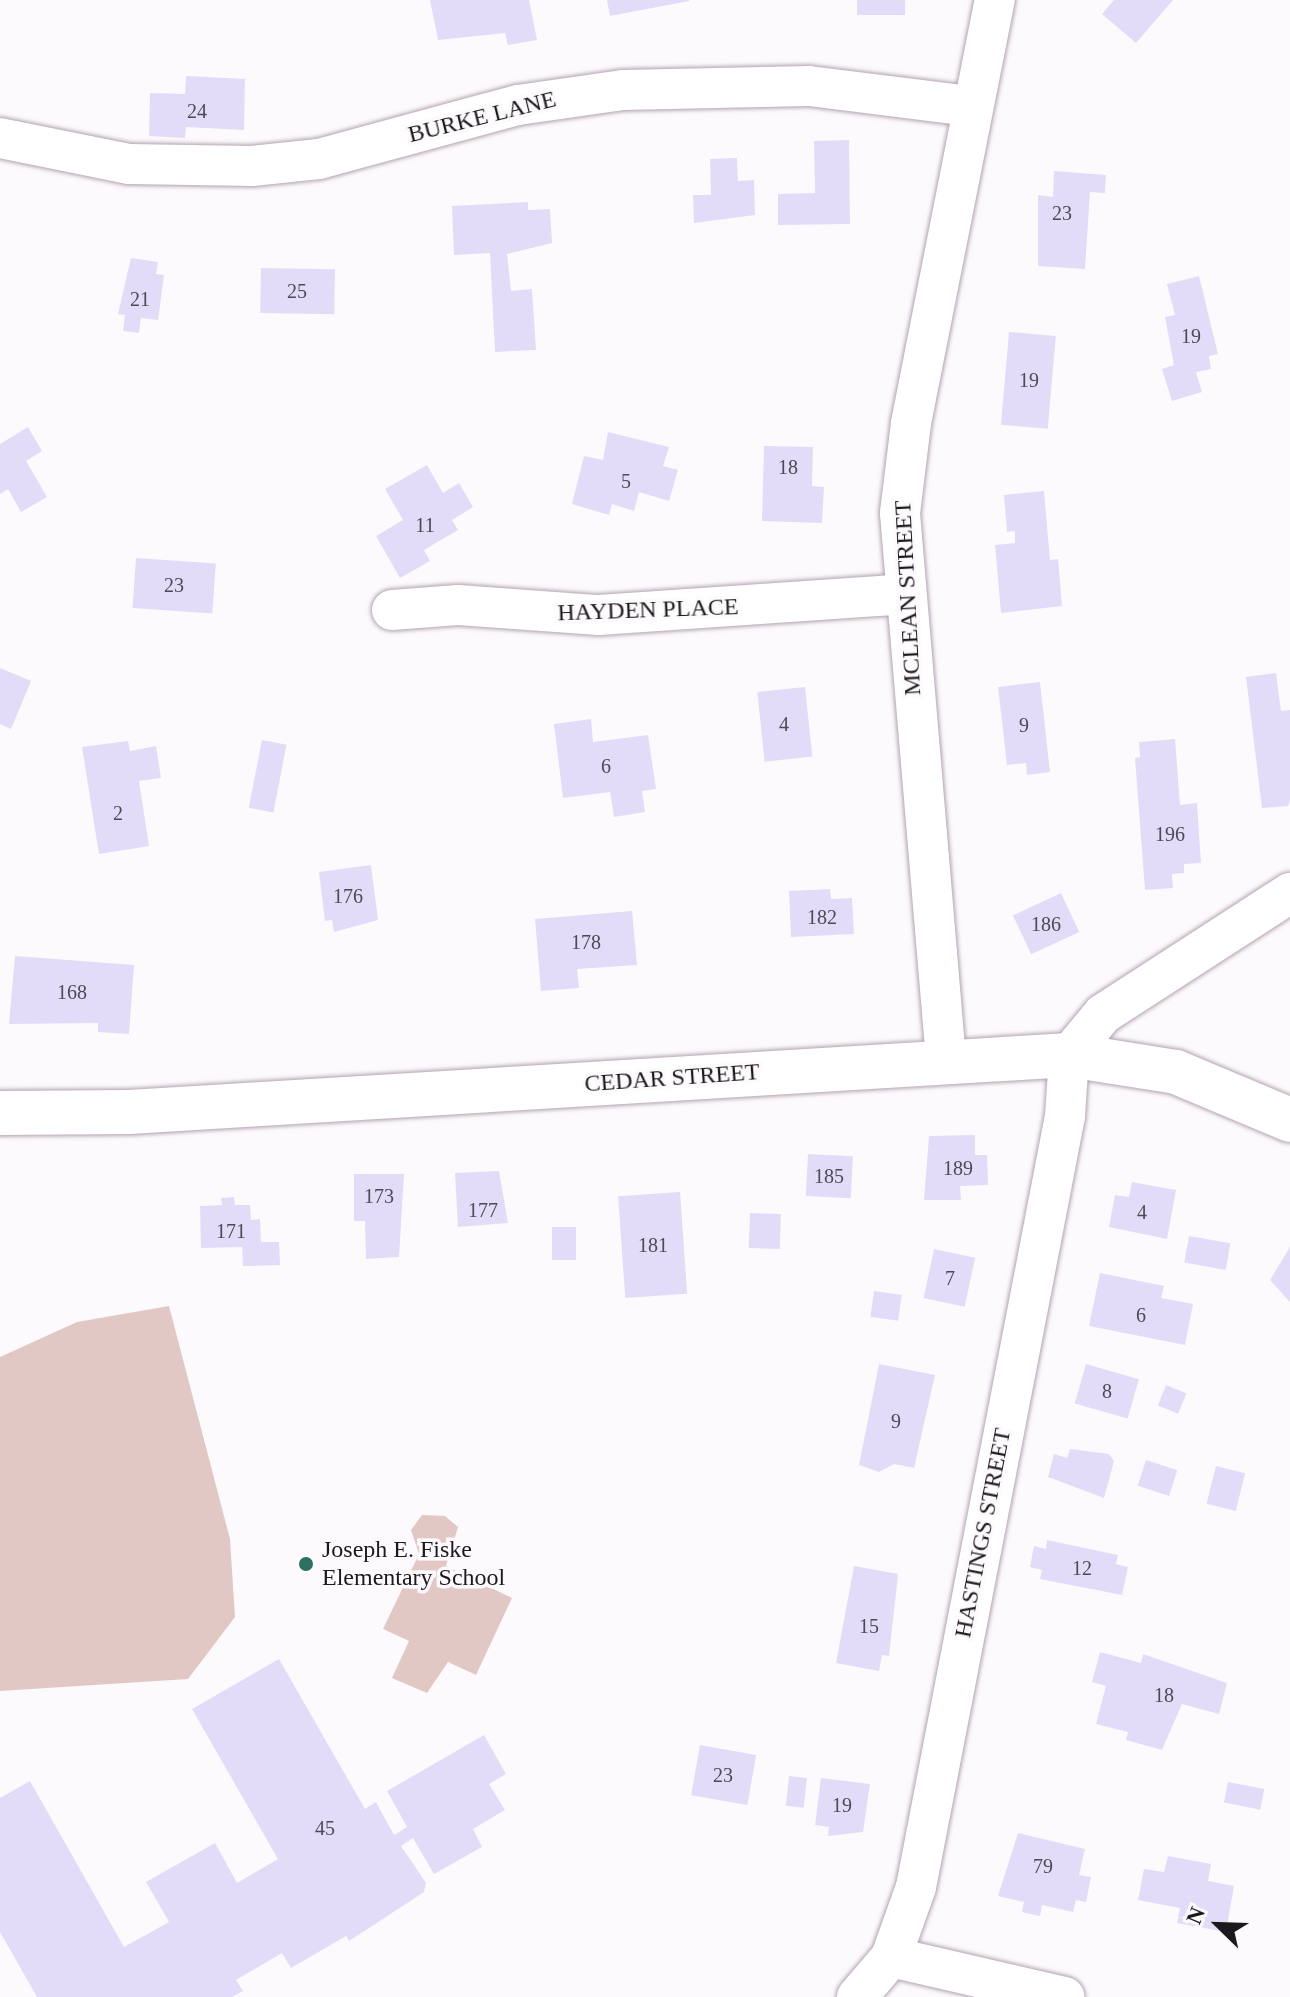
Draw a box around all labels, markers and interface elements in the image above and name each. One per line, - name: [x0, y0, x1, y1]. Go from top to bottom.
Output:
- street label: BURKE LANE: [405, 85, 559, 149]
- house number: 24: [187, 99, 207, 123]
- house number: 23: [1052, 201, 1072, 225]
- house number: 25: [287, 279, 307, 303]
- house number: 21: [130, 287, 150, 311]
- house number: 19: [1181, 324, 1201, 348]
- house number: 19: [1019, 368, 1039, 392]
- house number: 18: [778, 455, 798, 479]
- house number: 5: [621, 469, 631, 493]
- street label: MCLEAN STREET: [889, 500, 927, 696]
- house number: 11: [415, 513, 435, 537]
- house number: 23: [164, 573, 184, 597]
- street label: HAYDEN PLACE: [557, 592, 739, 628]
- house number: 4: [779, 712, 789, 736]
- house number: 9: [1019, 713, 1029, 737]
- house number: 6: [601, 754, 611, 778]
- house number: 2: [113, 801, 123, 825]
- house number: 196: [1155, 822, 1185, 846]
- house number: 176: [333, 884, 363, 908]
- house number: 182: [807, 905, 837, 929]
- house number: 186: [1031, 912, 1061, 936]
- house number: 178: [571, 930, 601, 954]
- house number: 168: [57, 980, 87, 1004]
- street label: CEDAR STREET: [584, 1058, 760, 1098]
- house number: 189: [943, 1156, 973, 1180]
- house number: 185: [814, 1164, 844, 1188]
- house number: 173: [364, 1184, 394, 1208]
- house number: 177: [468, 1198, 498, 1222]
- house number: 4: [1137, 1200, 1147, 1224]
- house number: 171: [216, 1219, 246, 1243]
- house number: 181: [638, 1233, 668, 1257]
- house number: 7: [945, 1266, 955, 1290]
- house number: 6: [1136, 1303, 1146, 1327]
- house number: 8: [1102, 1379, 1112, 1403]
- house number: 9: [891, 1409, 901, 1433]
- street label: HASTINGS STREET: [949, 1426, 1017, 1640]
- place label: Joseph E. Fiske Elementary School: [322, 1536, 505, 1592]
- marker: Joseph E. Fiske Elementary School: [297, 1555, 315, 1573]
- house number: 12: [1072, 1556, 1092, 1580]
- house number: 15: [859, 1614, 879, 1638]
- house number: 18: [1154, 1683, 1174, 1707]
- house number: 23: [713, 1763, 733, 1787]
- house number: 19: [832, 1793, 852, 1817]
- house number: 45: [315, 1816, 335, 1840]
- house number: 79: [1033, 1854, 1053, 1878]
- north arrow: [1178, 1885, 1258, 1965]
- text: N: [1181, 1903, 1210, 1928]

